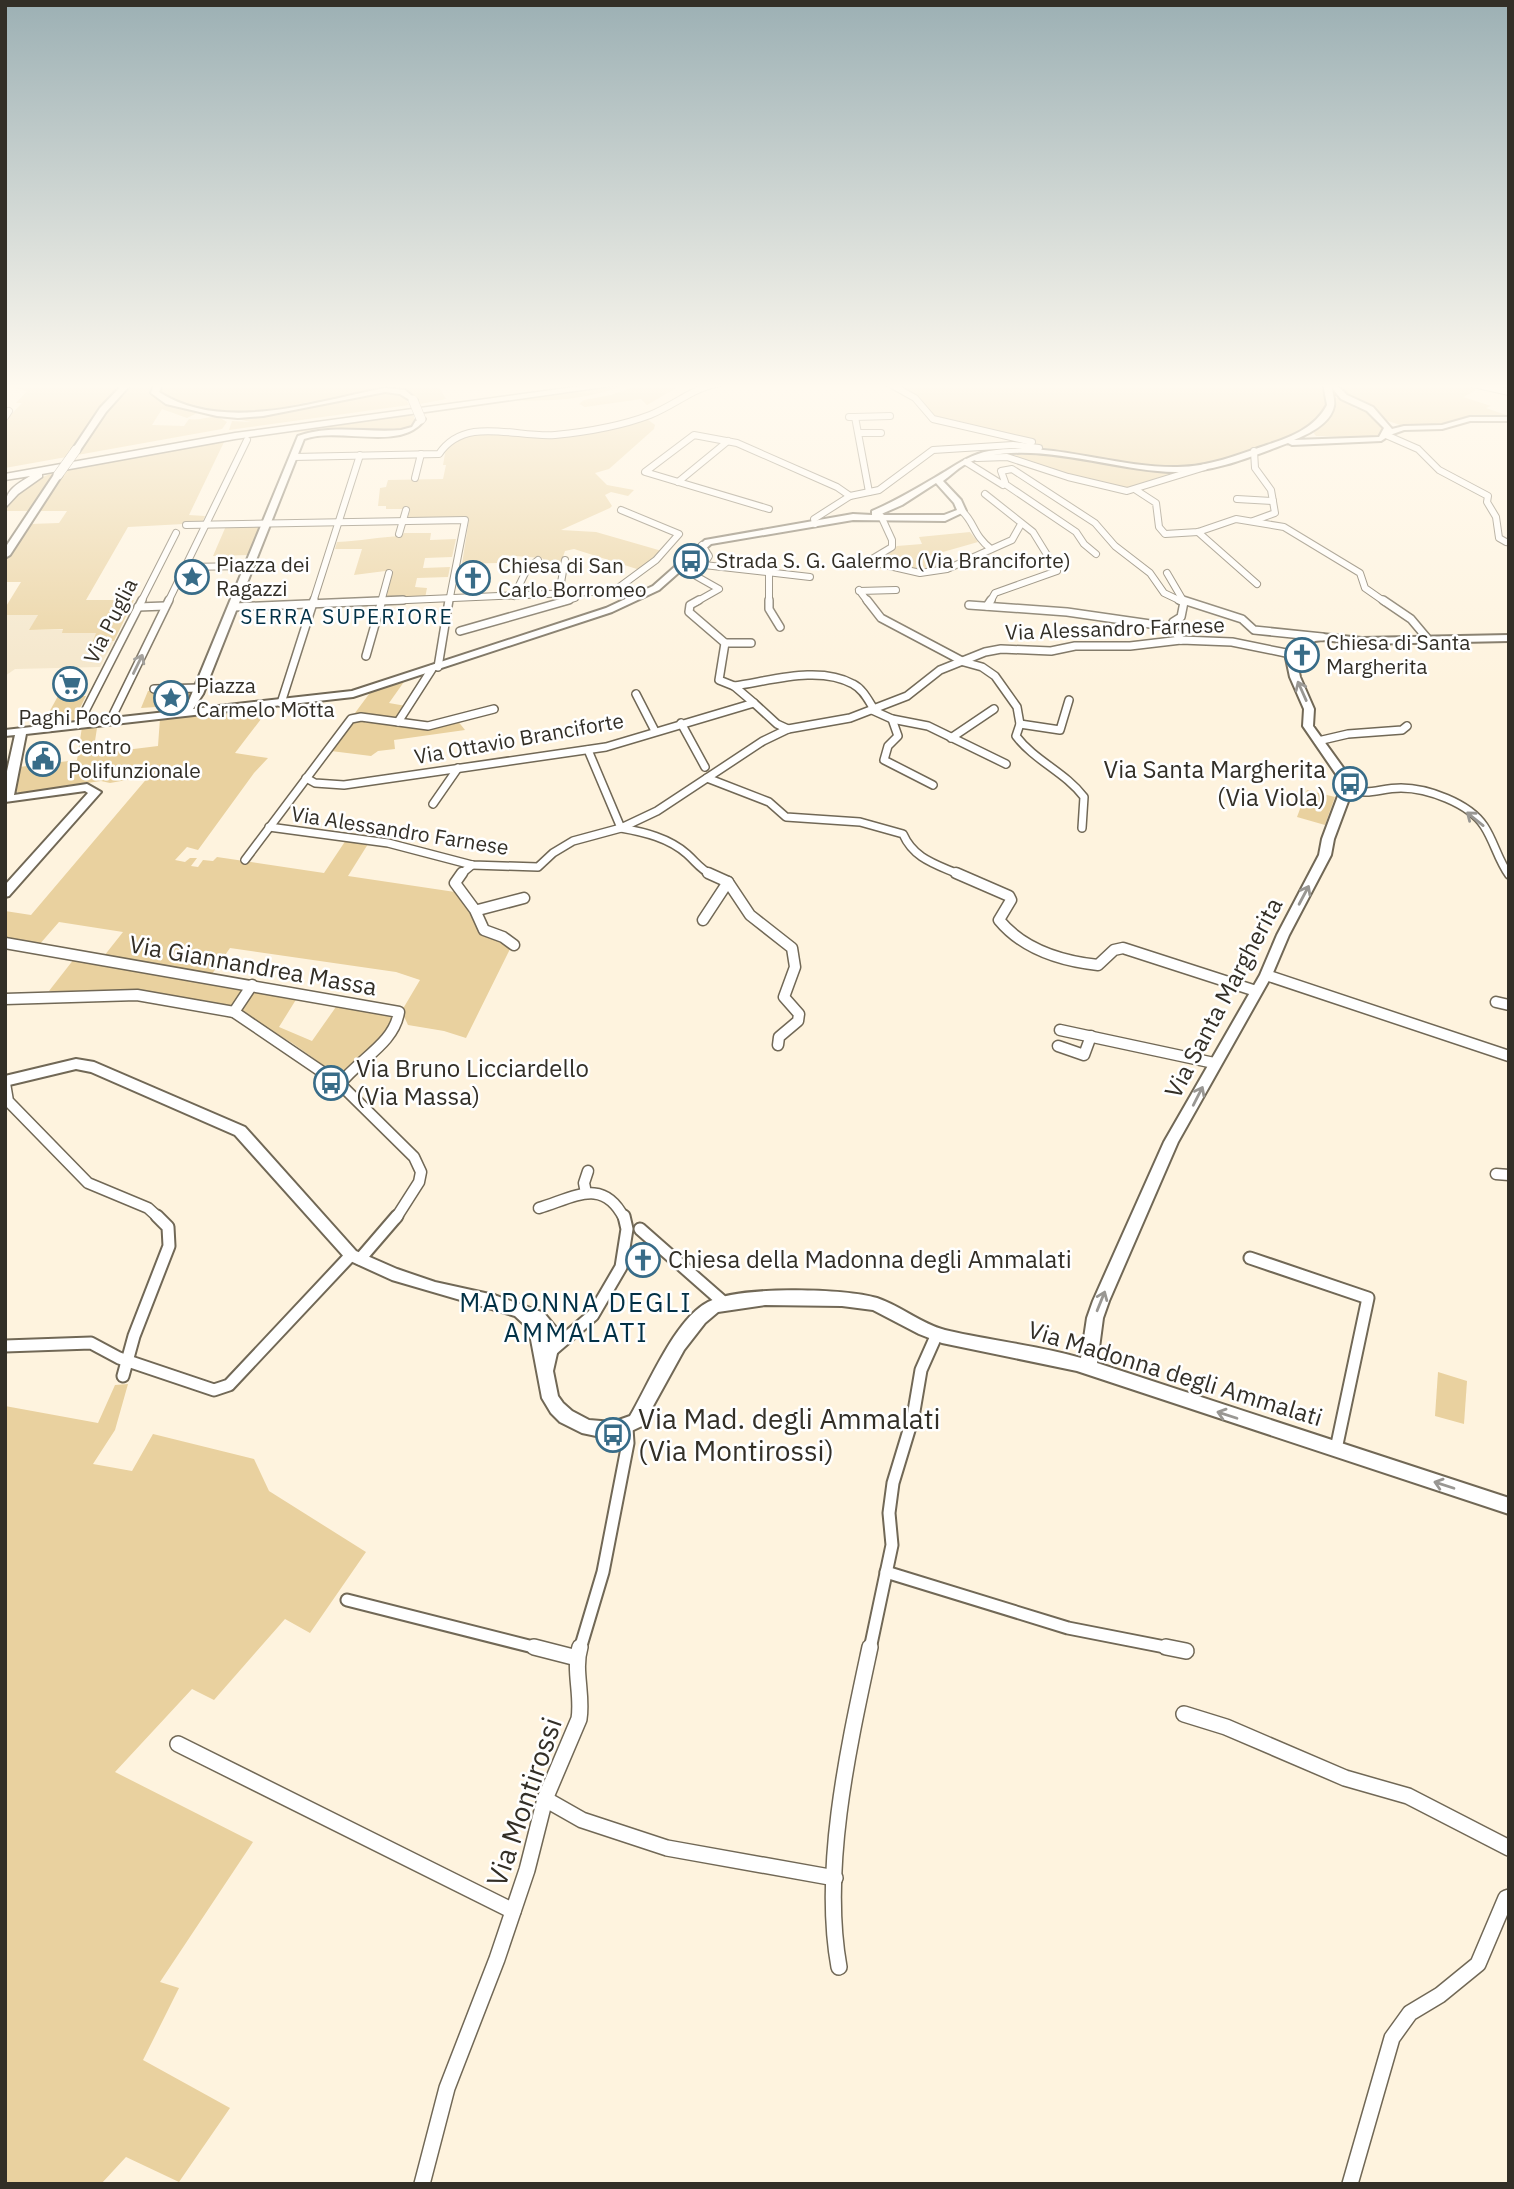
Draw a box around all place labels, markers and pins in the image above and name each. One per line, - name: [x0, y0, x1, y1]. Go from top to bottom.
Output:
- bus stop icon: Strada S. G. Galermo (Via Branciforte): [672, 542, 710, 580]
- place label: Strada S. G. Galermo (Via Branciforte): [716, 546, 1071, 574]
- place label: Piazza dei Ragazzi: [216, 550, 310, 602]
- place label: Chiesa di San Carlo Borromeo: [498, 551, 647, 603]
- place icon: Piazza dei Ragazzi: [173, 558, 211, 596]
- church icon: Chiesa di San Carlo Borromeo: [454, 559, 492, 597]
- place label: Chiesa di Santa Margherita: [1326, 628, 1470, 680]
- church icon: Chiesa di Santa Margherita: [1283, 636, 1321, 674]
- supermarket icon: Paghi Poco: [51, 665, 89, 703]
- place label: Piazza Carmelo Motta: [196, 671, 335, 723]
- place icon: Piazza Carmelo Motta: [152, 679, 190, 717]
- place label: Paghi Poco: [18, 703, 122, 731]
- place label: Centro Polifunzionale: [68, 732, 201, 784]
- public building icon: Centro Polifunzionale: [24, 740, 62, 778]
- place label: Via Santa Margherita (Via Viola): [1104, 753, 1326, 813]
- bus stop icon: Via Santa Margherita (Via Viola): [1331, 765, 1369, 803]
- place label: Via Bruno Licciardello (Via Massa): [356, 1052, 589, 1112]
- bus stop icon: Via Bruno Licciardello (Via Massa): [312, 1064, 350, 1102]
- church icon: Chiesa della Madonna degli Ammalati: [624, 1241, 662, 1279]
- place label: Chiesa della Madonna degli Ammalati: [668, 1243, 1072, 1275]
- place label: Via Mad. degli Ammalati (Via Montirossi): [638, 1400, 941, 1469]
- bus stop icon: Via Mad. degli Ammalati (Via Montirossi): [594, 1416, 632, 1454]

